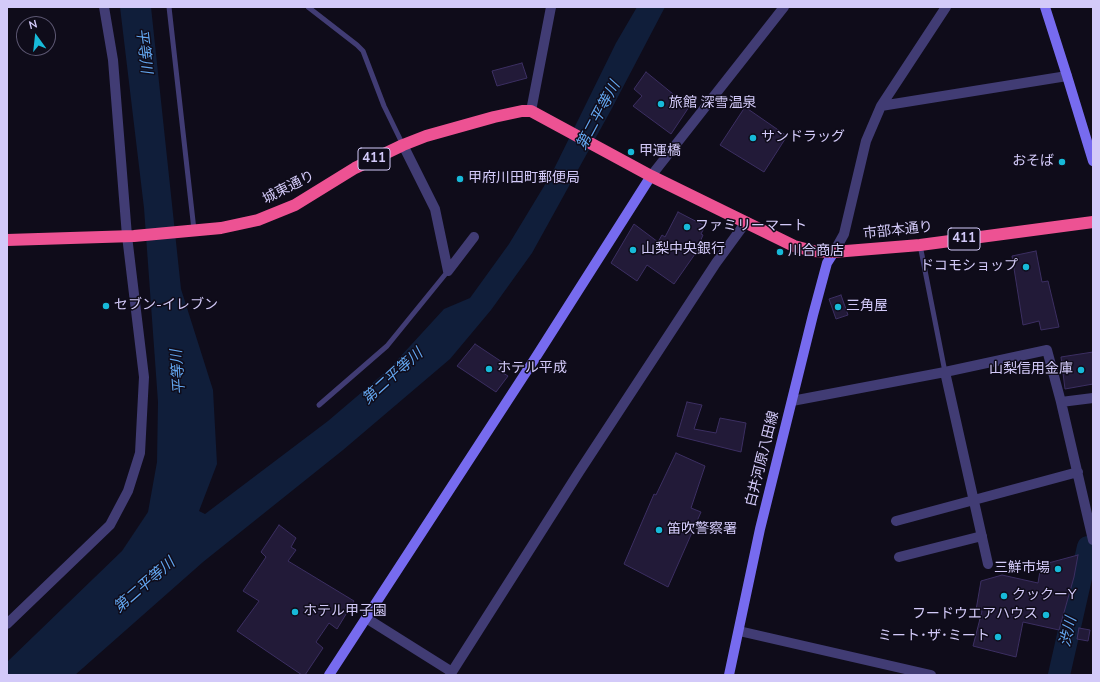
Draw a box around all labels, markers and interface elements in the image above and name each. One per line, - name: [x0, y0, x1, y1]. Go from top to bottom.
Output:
- north arrow: [16, 16, 56, 56]
- text: N: [27, 17, 39, 33]
- water label: 平等川: [131, 28, 155, 74]
- water label: 第二平等川: [573, 79, 625, 153]
- place label: 旅館 深雪温泉: [669, 96, 757, 112]
- marker: 旅館 深雪温泉: [656, 99, 666, 109]
- place label: サンドラッグ: [761, 130, 845, 146]
- marker: サンドラッグ: [748, 133, 758, 143]
- place label: 甲運橋: [639, 144, 681, 160]
- marker: 甲運橋: [626, 147, 636, 157]
- road number: 411: [358, 148, 390, 170]
- place label: おそば: [1012, 154, 1054, 170]
- marker: おそば: [1057, 157, 1067, 167]
- street label: 城東通り: [260, 168, 318, 208]
- place label: 甲府川田町郵便局: [468, 171, 580, 187]
- marker: 甲府川田町郵便局: [455, 174, 465, 184]
- place label: ファミリーマート: [695, 219, 807, 235]
- street label: 市部本通り: [862, 219, 934, 243]
- marker: ファミリーマート: [682, 222, 692, 232]
- road number: 411: [948, 228, 980, 250]
- place label: 山梨中央銀行: [641, 242, 725, 258]
- place label: 川合商店: [788, 244, 844, 260]
- marker: 山梨中央銀行: [628, 245, 638, 255]
- marker: 川合商店: [775, 247, 785, 257]
- place label: ドコモショップ: [920, 259, 1018, 275]
- marker: ドコモショップ: [1021, 262, 1031, 272]
- place label: セブン-イレブン: [114, 298, 218, 314]
- place label: 三角屋: [846, 299, 888, 315]
- marker: セブン-イレブン: [101, 301, 111, 311]
- marker: 三角屋: [833, 302, 843, 312]
- water label: 第二平等川: [359, 345, 427, 409]
- water label: 平等川: [168, 349, 190, 395]
- place label: ホテル平成: [497, 361, 567, 377]
- place label: 山梨信用金庫: [989, 362, 1073, 378]
- marker: ホテル平成: [484, 364, 494, 374]
- marker: 山梨信用金庫: [1076, 365, 1086, 375]
- street label: 白井河原八田線: [743, 409, 783, 509]
- place label: 笛吹警察署: [667, 522, 737, 538]
- marker: 笛吹警察署: [654, 525, 664, 535]
- water label: 第二平等川: [111, 555, 179, 617]
- place label: 三鮮市場: [994, 561, 1050, 577]
- marker: 三鮮市場: [1053, 564, 1063, 574]
- place label: クックーY: [1012, 588, 1076, 604]
- marker: クックーY: [999, 591, 1009, 601]
- place label: ホテル甲子園: [303, 604, 387, 620]
- marker: ホテル甲子園: [290, 607, 300, 617]
- place label: フードウエアハウス: [912, 607, 1038, 623]
- marker: フードウエアハウス: [1041, 610, 1051, 620]
- water label: 渋川: [1057, 615, 1081, 649]
- place label: ミート･ザ･ミート: [878, 629, 990, 645]
- marker: ミート･ザ･ミート: [993, 632, 1003, 642]

